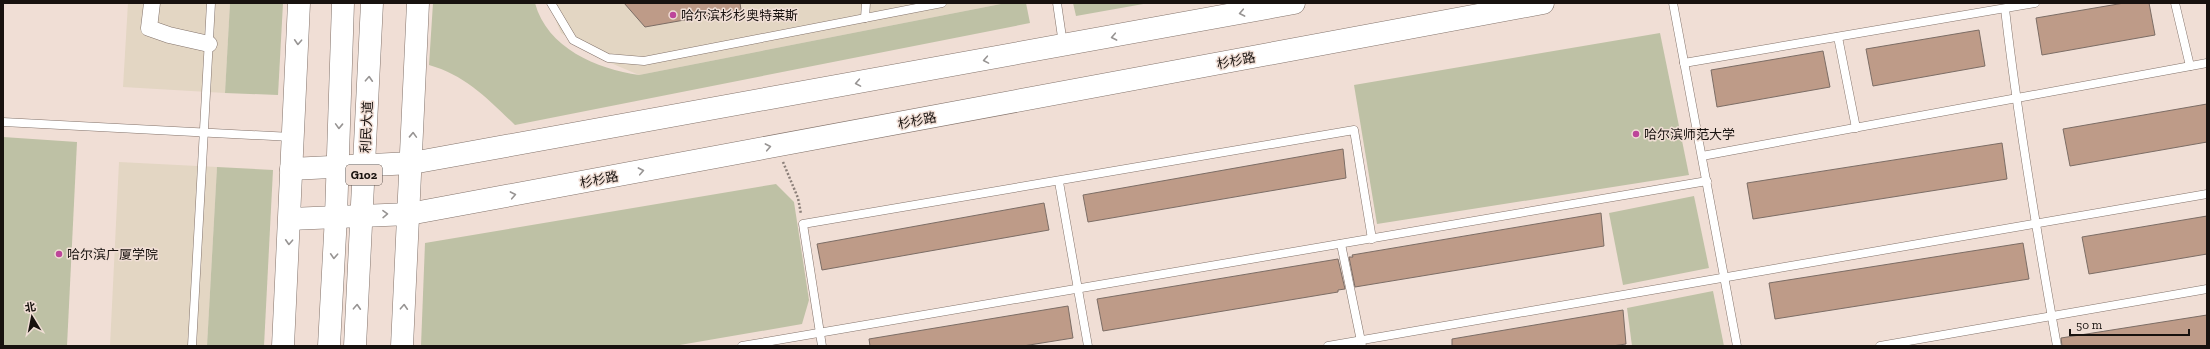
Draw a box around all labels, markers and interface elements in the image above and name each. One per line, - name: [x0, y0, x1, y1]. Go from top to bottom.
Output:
- place label: 哈尔滨杉杉奥特莱斯: [681, 8, 798, 23]
- one-way arrow: [1239, 8, 1245, 17]
- marker: 哈尔滨杉杉奥特莱斯: [668, 10, 678, 20]
- one-way arrow: [1111, 32, 1117, 41]
- one-way arrow: [293, 39, 302, 45]
- street label: 杉杉路: [1216, 49, 1257, 72]
- one-way arrow: [983, 55, 989, 64]
- one-way arrow: [364, 76, 373, 82]
- one-way arrow: [855, 78, 861, 87]
- street label: 利民大道: [358, 101, 375, 153]
- street label: 杉杉路: [897, 109, 938, 132]
- one-way arrow: [335, 123, 343, 129]
- place label: 哈尔滨师范大学: [1644, 127, 1735, 142]
- marker: 哈尔滨师范大学: [1631, 129, 1641, 139]
- one-way arrow: [409, 132, 417, 138]
- one-way arrow: [765, 144, 772, 152]
- road number: G102: [346, 165, 382, 185]
- one-way arrow: [637, 167, 644, 176]
- street label: 杉杉路: [579, 168, 620, 191]
- one-way arrow: [510, 191, 516, 199]
- one-way arrow: [382, 210, 388, 219]
- one-way arrow: [284, 239, 293, 245]
- place label: 哈尔滨广厦学院: [67, 247, 158, 262]
- marker: 哈尔滨广厦学院: [54, 249, 64, 259]
- one-way arrow: [329, 253, 338, 259]
- north arrow: [12, 297, 52, 337]
- text: 北: [24, 300, 37, 315]
- one-way arrow: [353, 304, 362, 310]
- one-way arrow: [400, 304, 409, 310]
- scale bar: [2070, 311, 2189, 337]
- text: 50 m: [2076, 318, 2103, 332]

